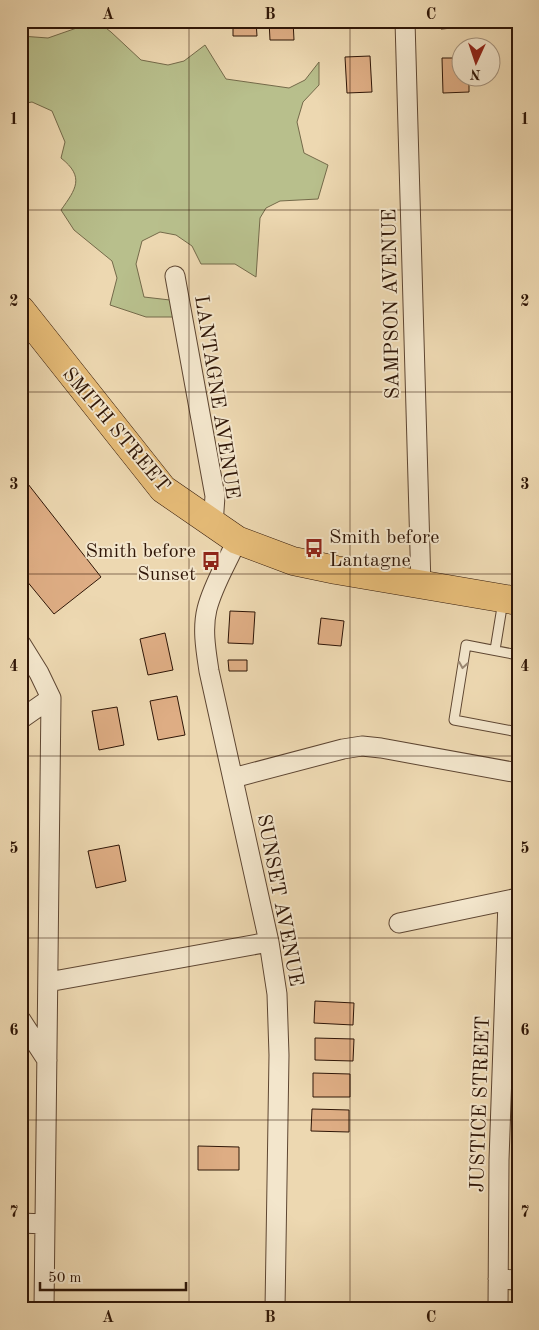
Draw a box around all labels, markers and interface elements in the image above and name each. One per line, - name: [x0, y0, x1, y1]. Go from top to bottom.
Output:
- text: A: [102, 7, 114, 23]
- text: B: [264, 7, 276, 23]
- text: C: [426, 7, 436, 23]
- north arrow: [452, 38, 502, 88]
- text: N: [469, 67, 481, 81]
- text: 1: [9, 112, 19, 128]
- text: 1: [520, 112, 530, 128]
- street label: SAMPSON AVENUE: [380, 208, 404, 400]
- text: 2: [9, 294, 19, 310]
- street label: LANTAGNE AVENUE: [190, 294, 242, 501]
- text: 2: [520, 294, 530, 310]
- street label: SMITH STREET: [58, 364, 173, 496]
- text: 3: [9, 477, 19, 493]
- text: 3: [520, 477, 530, 493]
- place label: Smith before Lantagne: [329, 528, 440, 571]
- bus stop icon: Smith before Lantagne: [303, 537, 325, 559]
- place label: Smith before Sunset: [85, 542, 196, 585]
- bus stop icon: Smith before Sunset: [200, 550, 222, 572]
- text: 4: [9, 659, 19, 675]
- text: 4: [520, 659, 530, 675]
- one-way arrow: [459, 661, 469, 669]
- street label: SUNSET AVENUE: [253, 813, 306, 988]
- text: 5: [9, 841, 19, 857]
- text: 5: [520, 841, 530, 857]
- street label: JUSTICE STREET: [468, 1015, 494, 1193]
- text: 6: [9, 1023, 19, 1039]
- text: 6: [520, 1023, 530, 1039]
- text: 7: [9, 1205, 19, 1221]
- text: 7: [520, 1205, 530, 1221]
- scale bar: [40, 1260, 186, 1292]
- text: 50 m: [48, 1271, 82, 1286]
- text: A: [102, 1310, 114, 1326]
- text: B: [264, 1310, 276, 1326]
- text: C: [426, 1310, 436, 1326]

